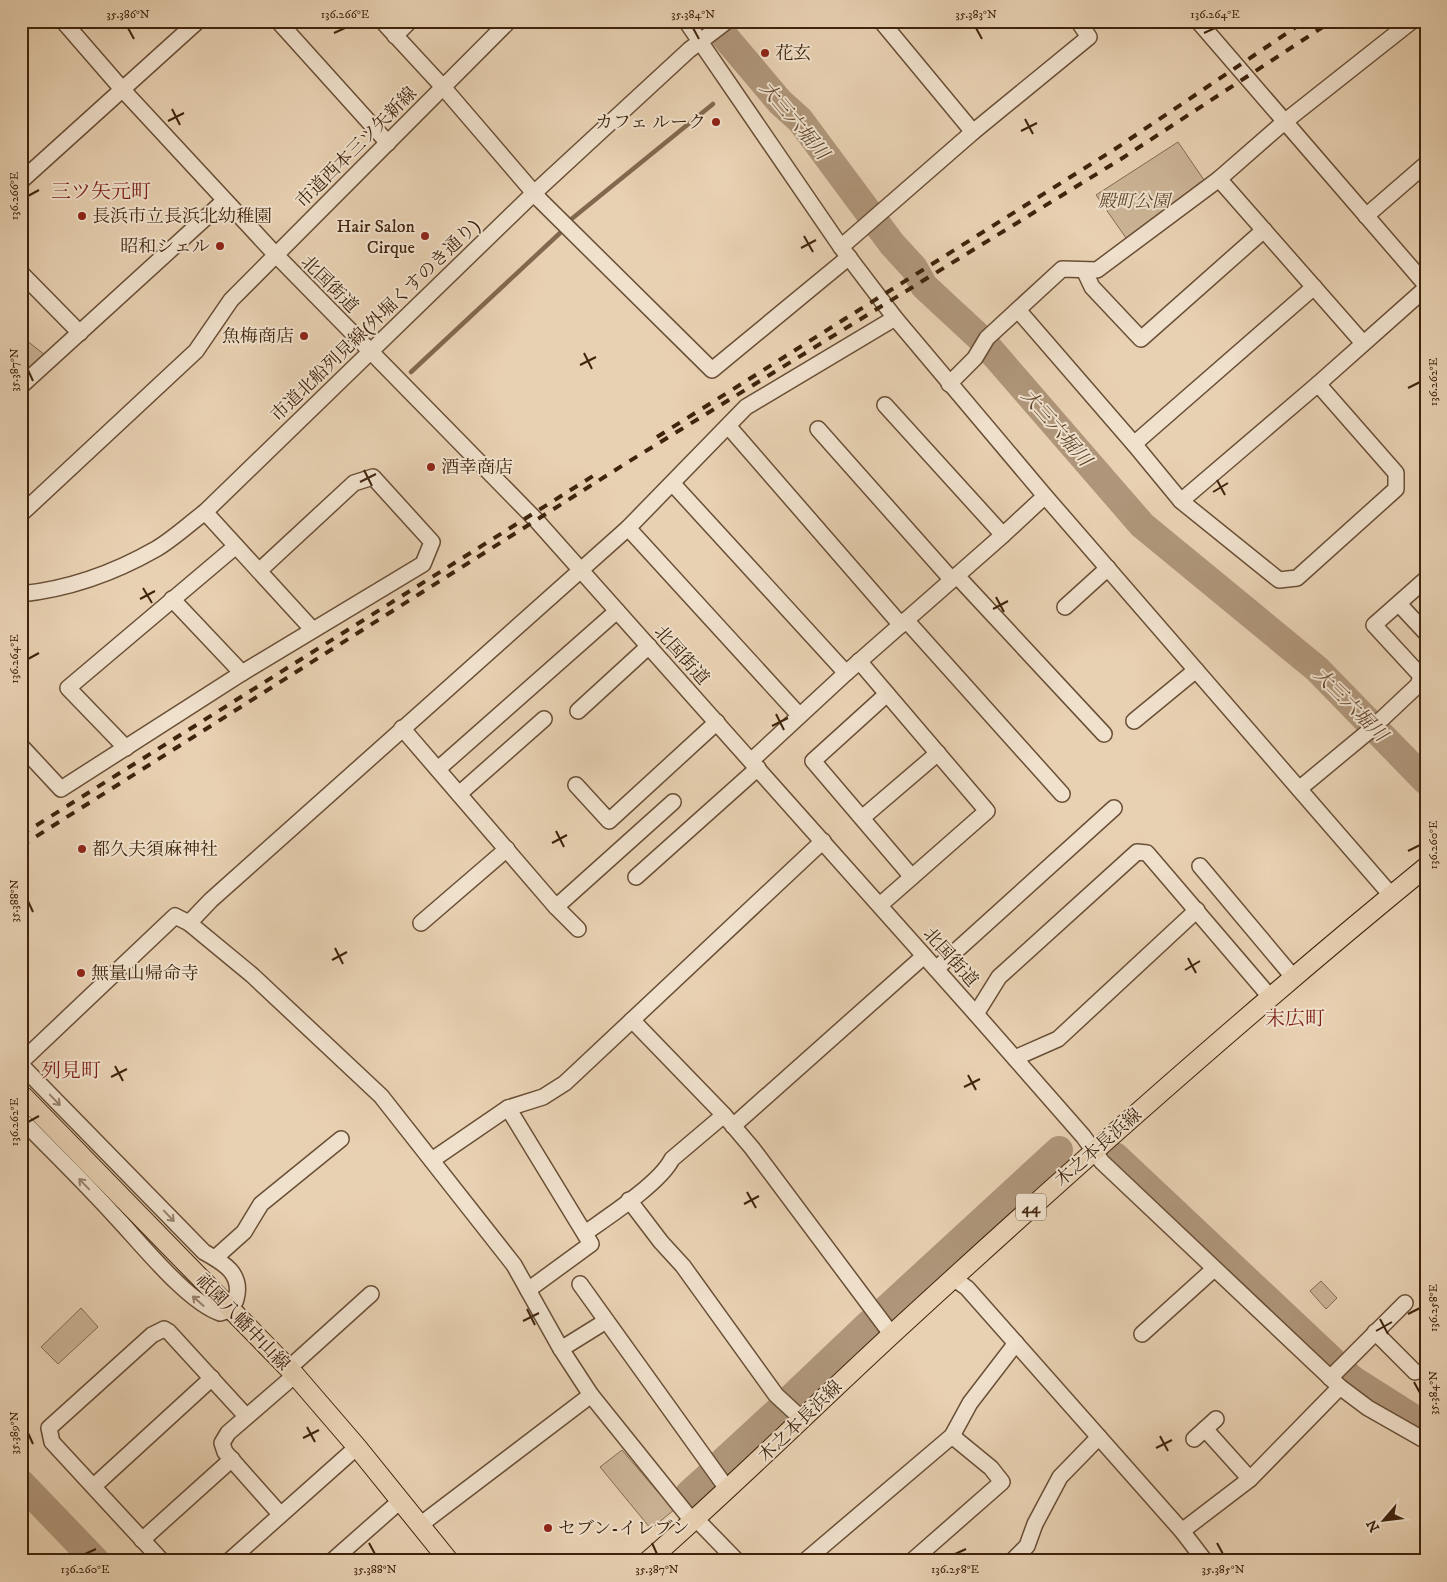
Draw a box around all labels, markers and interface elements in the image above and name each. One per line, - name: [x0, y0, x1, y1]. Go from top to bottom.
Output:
- text: 35.386°N: [106, 7, 150, 22]
- text: 136.266°E: [321, 7, 370, 22]
- text: 35.384°N: [671, 7, 715, 22]
- text: 35.383°N: [955, 7, 997, 22]
- text: 136.264°E: [1190, 7, 1240, 22]
- place label: 花玄: [775, 43, 811, 65]
- marker: 花玄: [759, 47, 771, 59]
- water label: 大三六堀川: [755, 77, 834, 166]
- street label: 市道西本三ツ矢新線: [292, 83, 422, 213]
- place label: カフェ ルーク: [595, 112, 706, 134]
- marker: カフェ ルーク: [710, 116, 722, 128]
- text: 136.266°E: [7, 171, 22, 220]
- district label: 三ツ矢元町: [51, 180, 151, 205]
- park label: 殿町公園: [1098, 191, 1173, 213]
- place label: 長浜市立長浜北幼稚園: [92, 206, 272, 228]
- marker: 長浜市立長浜北幼稚園: [76, 210, 88, 222]
- street label: 市道北船列見線(外堀くすのき通り): [267, 215, 485, 427]
- place label: Hair Salon Cirque: [336, 216, 416, 259]
- marker: Hair Salon Cirque: [419, 230, 431, 242]
- place label: 昭和シェル: [120, 236, 210, 258]
- marker: 昭和シェル: [214, 240, 226, 252]
- street label: 北国街道: [296, 251, 363, 318]
- place label: 魚梅商店: [222, 326, 294, 348]
- marker: 魚梅商店: [298, 330, 310, 342]
- text: 35.387°N: [7, 348, 22, 392]
- text: 136.262°E: [1426, 357, 1441, 406]
- water label: 大三六堀川: [1016, 385, 1097, 473]
- place label: 酒幸商店: [441, 457, 513, 479]
- marker: 酒幸商店: [425, 461, 437, 473]
- street label: 北国街道: [649, 622, 714, 690]
- text: 136.264°E: [7, 634, 22, 684]
- water label: 大三六堀川: [1308, 663, 1393, 748]
- text: 136.260°E: [1426, 820, 1441, 869]
- place label: 都久夫須麻神社: [92, 839, 218, 861]
- marker: 都久夫須麻神社: [76, 843, 88, 855]
- text: 35.388°N: [7, 879, 22, 923]
- street label: 北国街道: [918, 924, 983, 992]
- place label: 無量山帰命寺: [91, 963, 199, 985]
- marker: 無量山帰命寺: [75, 967, 87, 979]
- district label: 末広町: [1265, 1007, 1325, 1032]
- district label: 列見町: [41, 1059, 101, 1084]
- one-way arrow: [49, 1094, 61, 1106]
- text: 136.262°E: [7, 1097, 22, 1146]
- street label: 木之本長浜線: [1051, 1104, 1147, 1191]
- one-way arrow: [79, 1179, 91, 1191]
- road number: 44: [1016, 1194, 1046, 1220]
- one-way arrow: [163, 1210, 175, 1223]
- street label: 祇園八幡中山線: [191, 1270, 294, 1376]
- text: 136.258°E: [1426, 1283, 1441, 1332]
- one-way arrow: [191, 1295, 204, 1306]
- text: 35.384°N: [1426, 1371, 1441, 1415]
- street label: 木之本長浜線: [754, 1376, 847, 1467]
- text: 35.389°N: [7, 1411, 22, 1455]
- north arrow: [1360, 1494, 1410, 1544]
- text: N: [1363, 1516, 1384, 1535]
- place label: セブン-イレブン: [558, 1518, 690, 1540]
- marker: セブン-イレブン: [542, 1522, 554, 1534]
- text: 136.260°E: [61, 1562, 110, 1577]
- text: 35.388°N: [353, 1562, 397, 1577]
- text: 35.387°N: [635, 1562, 679, 1577]
- text: 136.258°E: [931, 1562, 980, 1577]
- text: 35.385°N: [1201, 1562, 1245, 1577]

